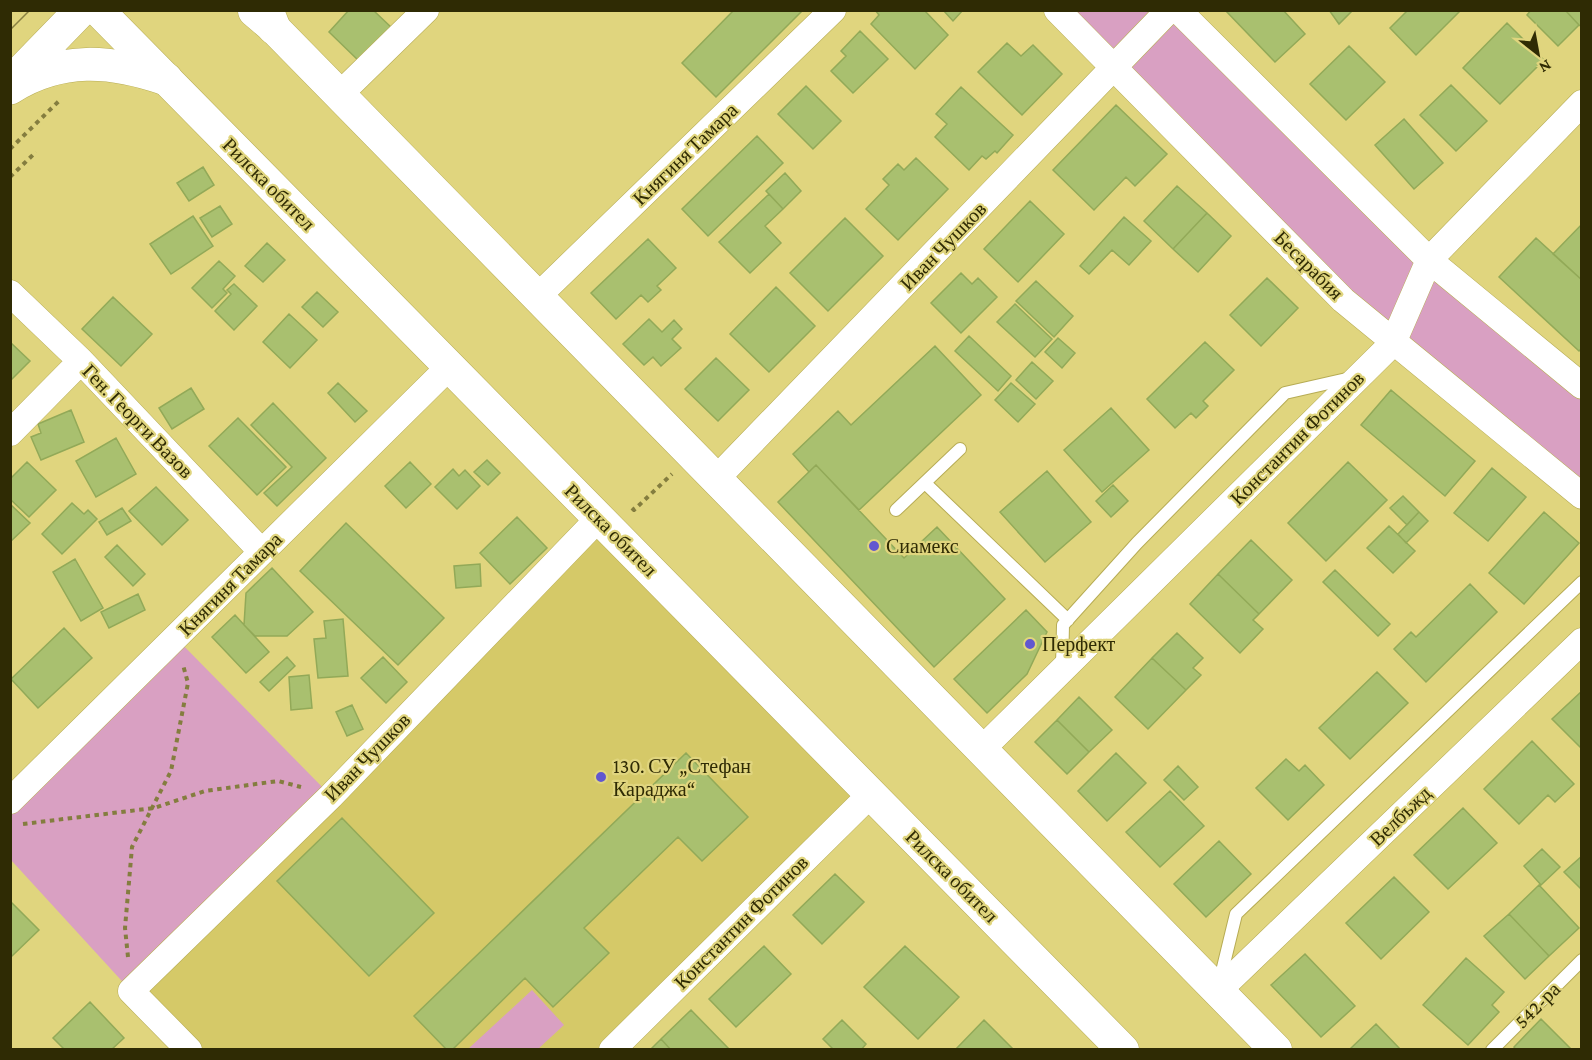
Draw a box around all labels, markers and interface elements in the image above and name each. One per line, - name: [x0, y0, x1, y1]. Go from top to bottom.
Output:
- north arrow: [1508, 24, 1568, 84]
- text: N: [1536, 56, 1555, 77]
- street label: Княгиня Тамара: [628, 99, 743, 210]
- street label: Рилска обител: [218, 133, 320, 235]
- street label: Иван Чушков: [896, 198, 991, 295]
- street label: Бесарабия: [1269, 226, 1348, 305]
- street label: Ген. Георги Вазов: [78, 360, 198, 483]
- street label: Константин Фотинов: [1226, 367, 1368, 509]
- street label: Рилска обител: [560, 479, 662, 581]
- street label: Княгиня Тамара: [174, 528, 287, 641]
- place label: Сиамекс: [886, 535, 959, 557]
- marker: Сиамекс: [867, 539, 881, 553]
- place label: Перфект: [1042, 633, 1116, 656]
- marker: Перфект: [1023, 637, 1037, 651]
- street label: Иван Чушков: [320, 709, 415, 806]
- place label: 130. СУ „Стефан Караджа“: [613, 755, 751, 801]
- marker: 130. СУ „Стефан Караджа“: [594, 770, 608, 784]
- street label: Велбъжд: [1365, 782, 1436, 851]
- street label: Рилска обител: [901, 825, 1003, 927]
- street label: Константин Фотинов: [670, 851, 812, 993]
- street label: 542-ра: [1510, 978, 1565, 1033]

